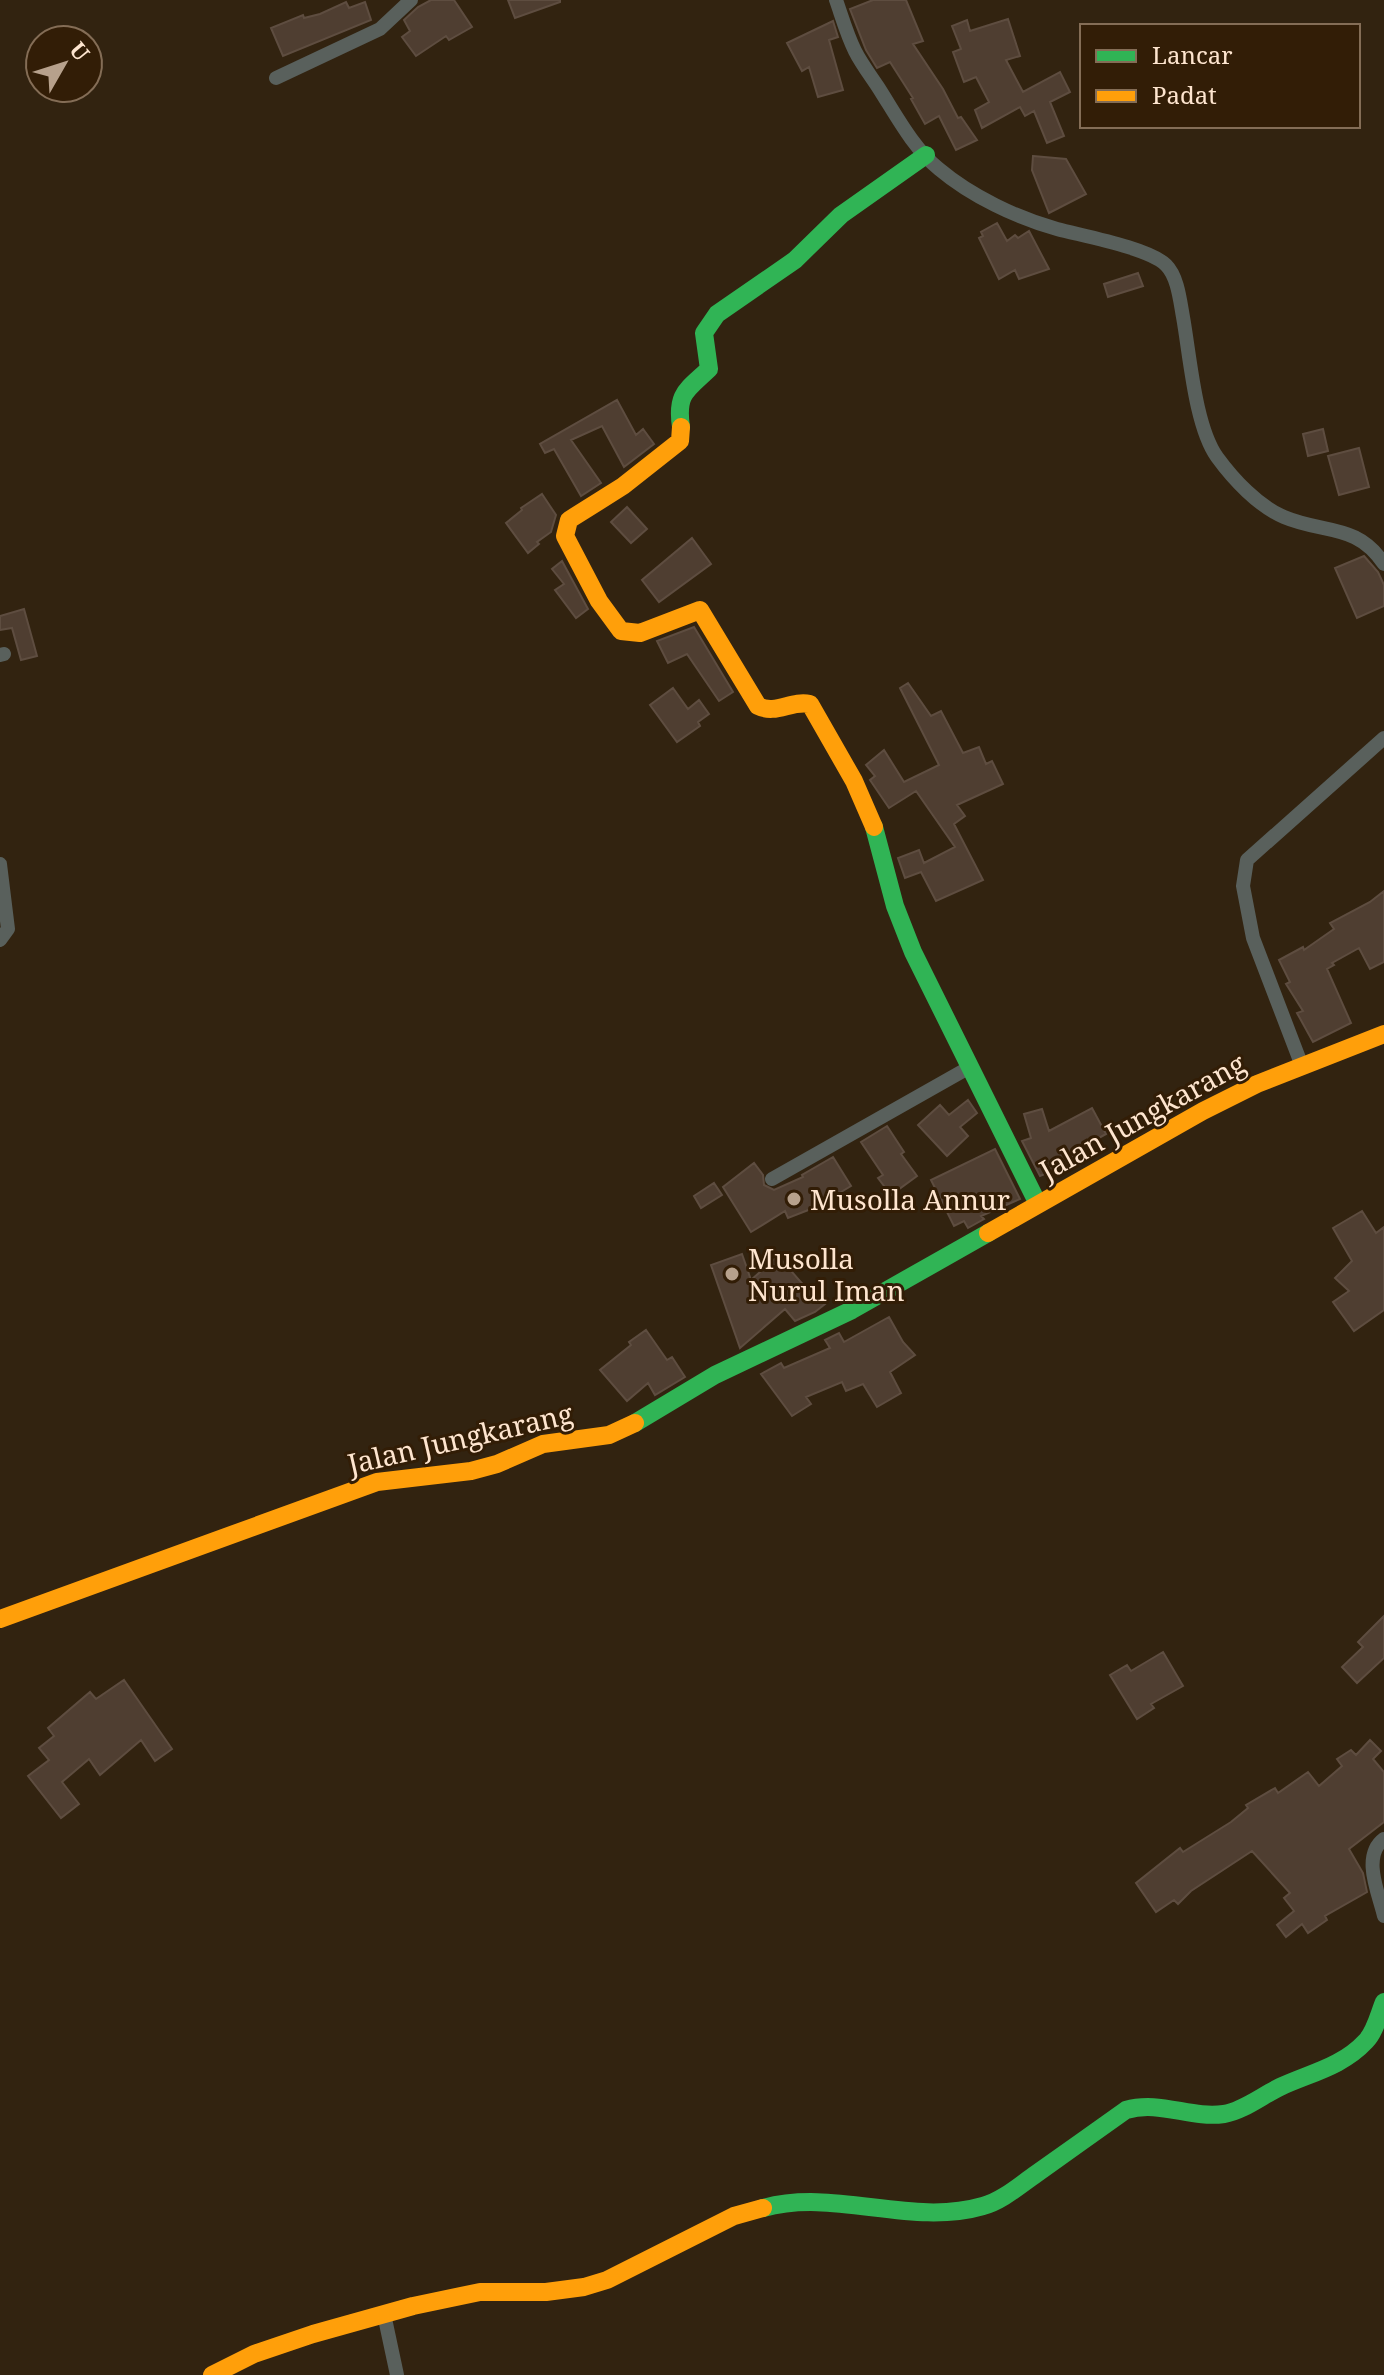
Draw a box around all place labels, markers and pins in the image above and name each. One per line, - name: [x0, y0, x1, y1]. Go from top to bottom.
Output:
- place label: Musolla Annur: [810, 1180, 1010, 1218]
- marker: Musolla Annur: [785, 1190, 803, 1208]
- place label: Musolla Nurul Iman: [748, 1239, 905, 1309]
- marker: Musolla Nurul Iman: [723, 1265, 741, 1283]

